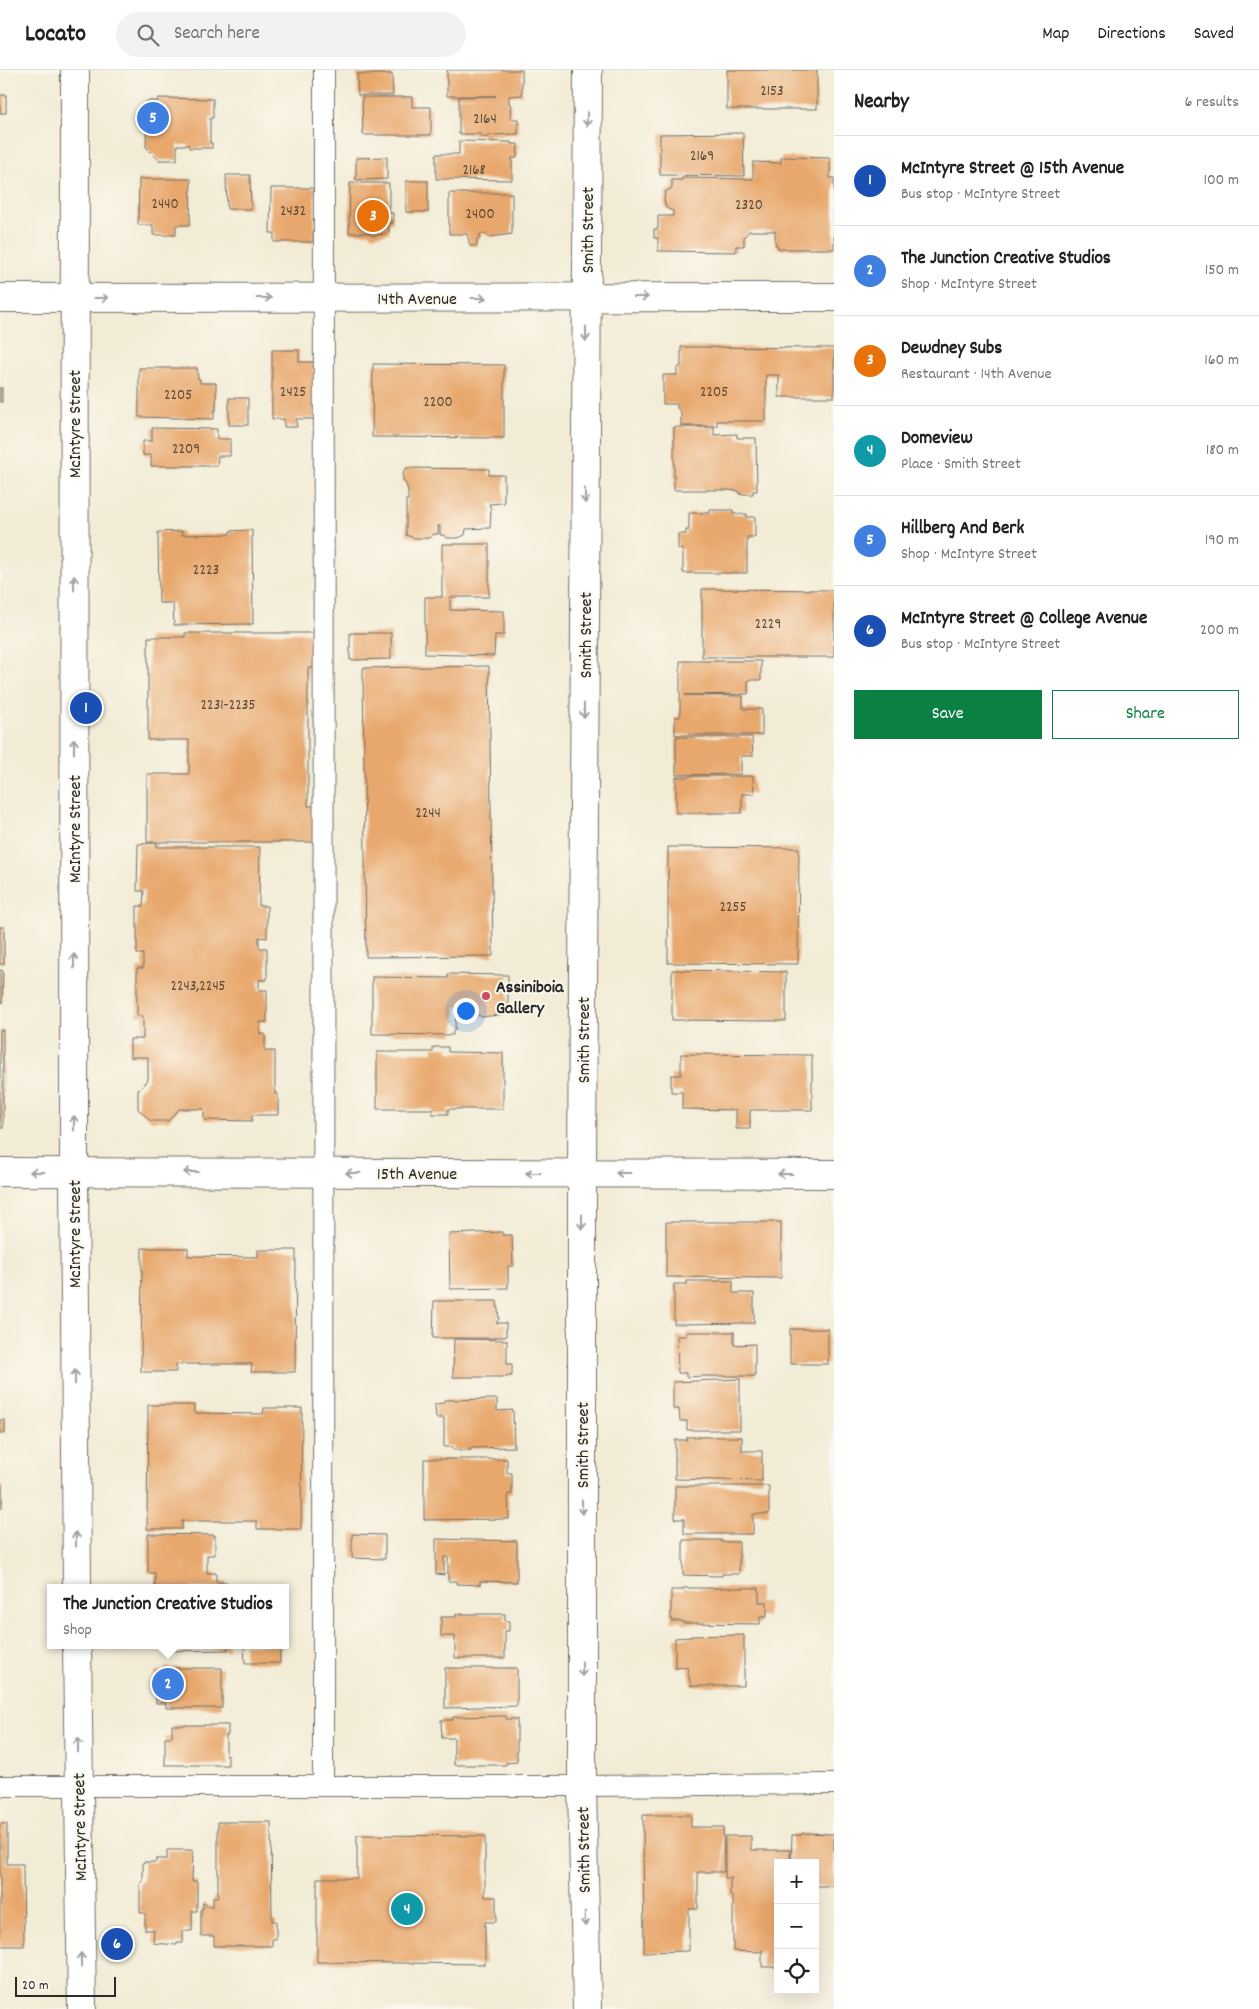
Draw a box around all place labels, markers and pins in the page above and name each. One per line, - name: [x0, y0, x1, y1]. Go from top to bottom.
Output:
- pin: 5: [137, 99, 169, 137]
- pin: 3: [357, 197, 389, 235]
- pin: 1: [70, 689, 102, 727]
- place label: Assiniboia Gallery: [496, 976, 564, 1022]
- marker: Assiniboia Gallery: [480, 990, 492, 1002]
- pin: 2: [152, 1665, 184, 1703]
- pin: 4: [391, 1890, 423, 1928]
- pin: 6: [101, 1925, 133, 1963]

